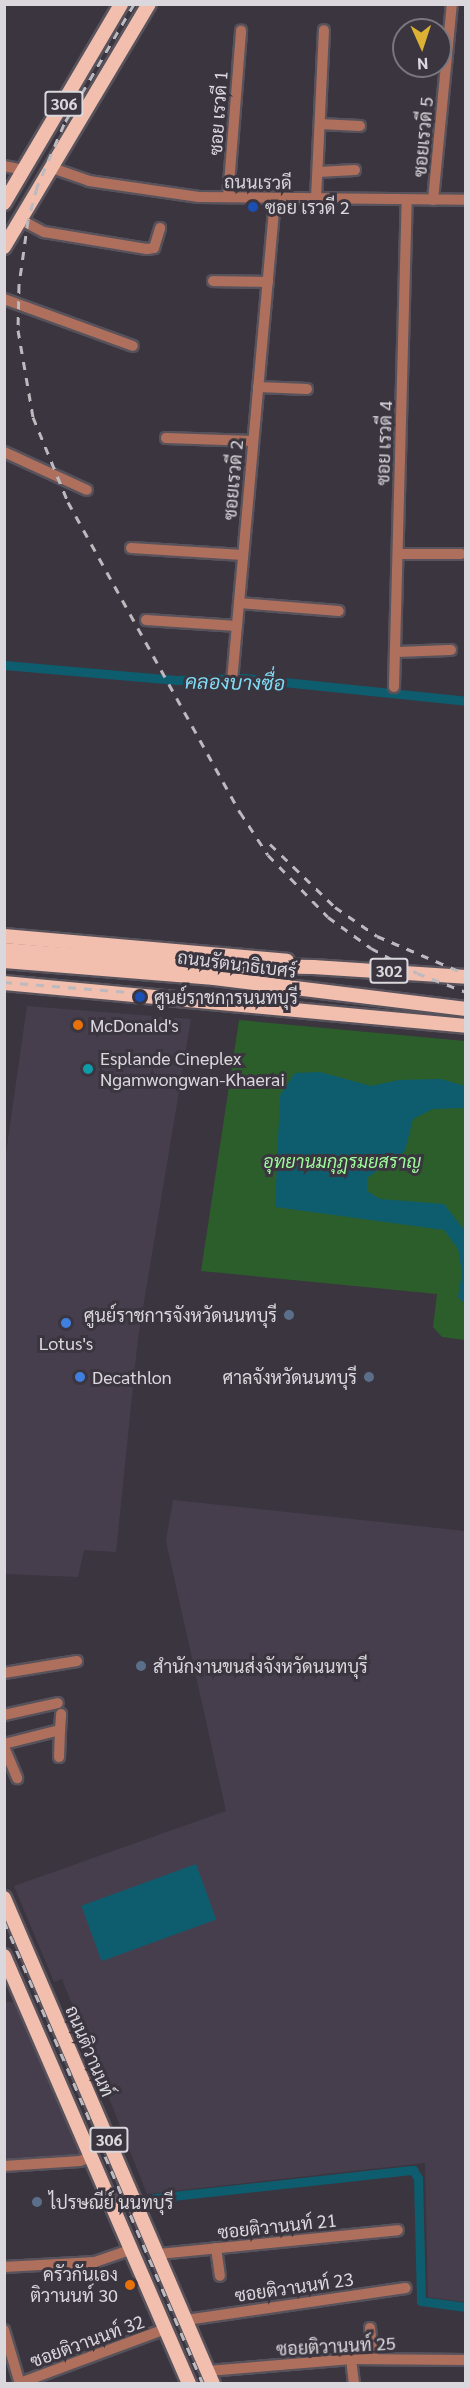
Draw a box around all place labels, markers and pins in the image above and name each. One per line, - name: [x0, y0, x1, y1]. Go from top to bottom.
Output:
- place label: ซอย เรวดี 2: [265, 196, 350, 218]
- marker: ซอย เรวดี 2: [246, 200, 260, 214]
- place label: ศูนย์ราชการนนทบุรี: [154, 986, 298, 1008]
- marker: ศูนย์ราชการนนทบุรี: [131, 988, 149, 1006]
- place label: McDonald's: [90, 1014, 179, 1036]
- marker: McDonald's: [71, 1018, 85, 1032]
- place label: Esplande Cineplex Ngamwongwan-Khaerai: [100, 1048, 285, 1090]
- marker: Esplande Cineplex Ngamwongwan-Khaerai: [81, 1062, 95, 1076]
- place label: ศูนย์ราชการจังหวัดนนทบุรี: [84, 1304, 277, 1326]
- marker: ศูนย์ราชการจังหวัดนนทบุรี: [282, 1308, 296, 1322]
- marker: Lotus's: [59, 1316, 73, 1330]
- place label: Lotus's: [39, 1332, 93, 1354]
- place label: Decathlon: [92, 1366, 172, 1388]
- place label: ศาลจังหวัดนนทบุรี: [222, 1366, 357, 1388]
- marker: Decathlon: [73, 1370, 87, 1384]
- marker: ศาลจังหวัดนนทบุรี: [362, 1370, 376, 1384]
- place label: สำนักงานขนส่งจังหวัดนนทบุรี: [153, 1655, 368, 1677]
- marker: สำนักงานขนส่งจังหวัดนนทบุรี: [134, 1659, 148, 1673]
- place label: ไปรษณีย์ นนทบุรี: [49, 2191, 173, 2213]
- marker: ไปรษณีย์ นนทบุรี: [30, 2195, 44, 2209]
- place label: ครัวกันเอง ติวานนท์ 30: [30, 2264, 118, 2306]
- marker: ครัวกันเอง ติวานนท์ 30: [123, 2278, 137, 2292]

